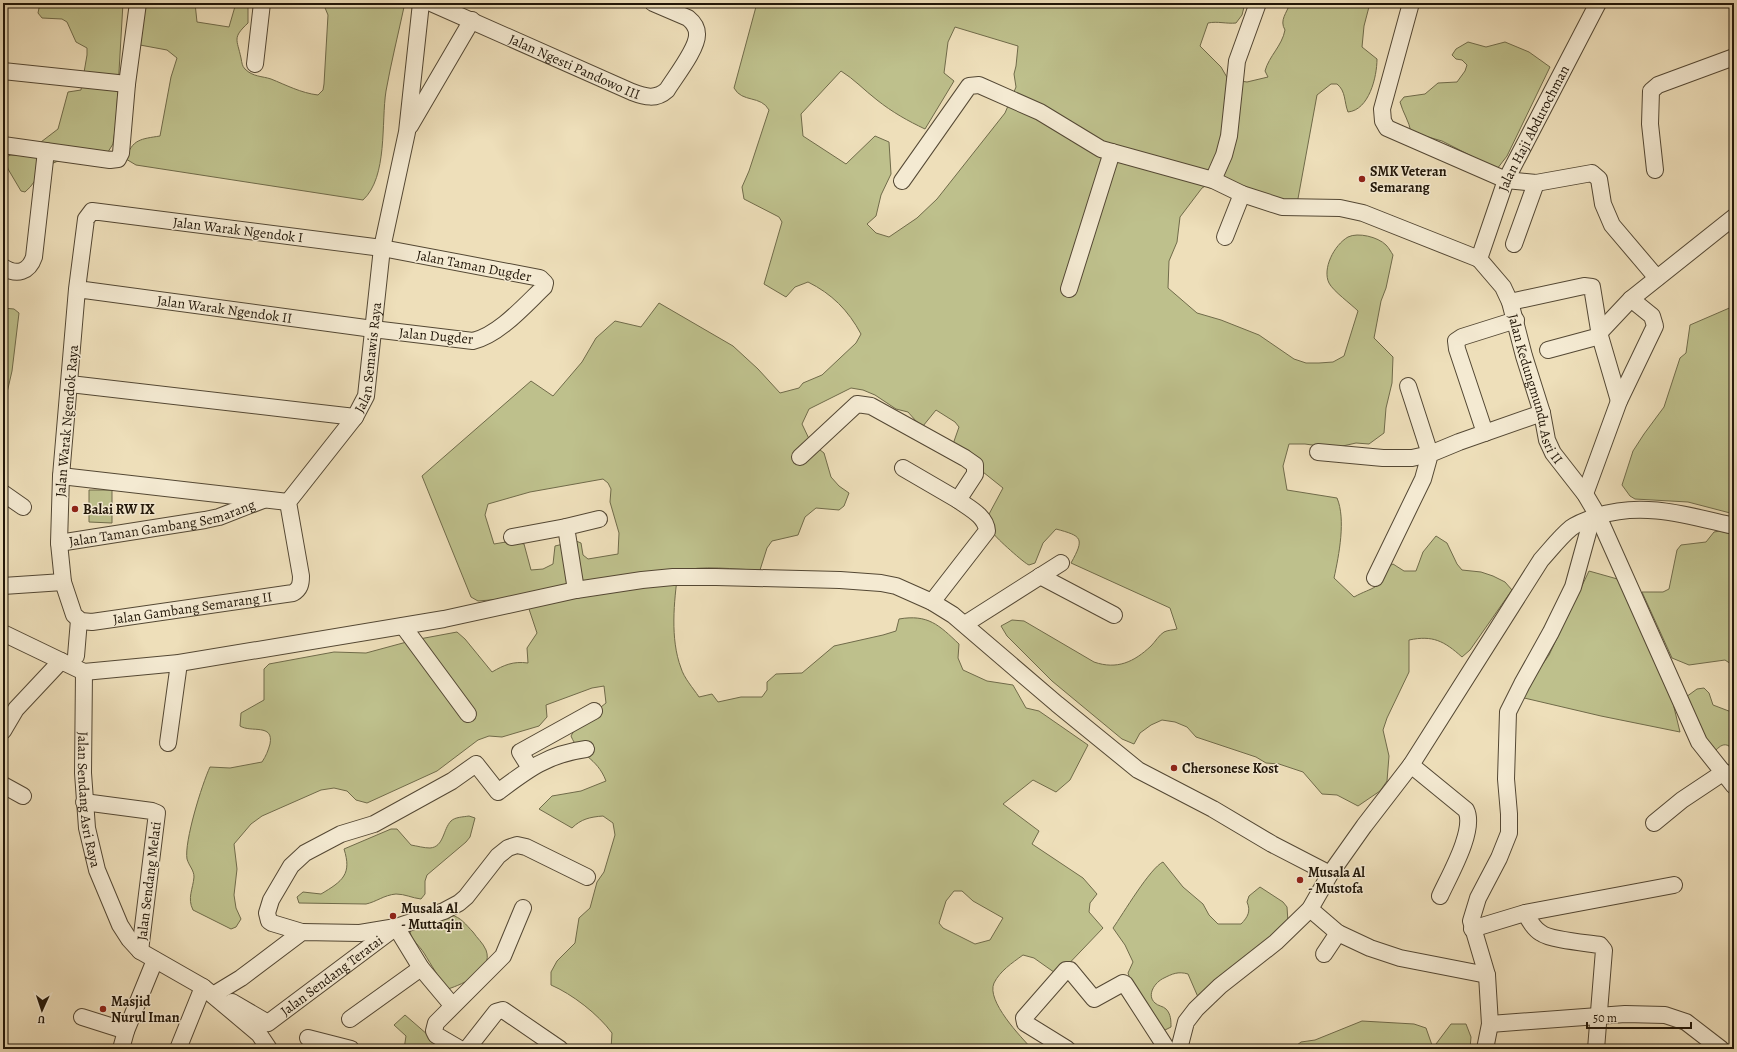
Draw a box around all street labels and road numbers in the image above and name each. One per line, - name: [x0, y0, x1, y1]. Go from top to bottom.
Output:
- street label: Jalan Ngesti Pandowo III: [506, 29, 643, 104]
- street label: Jalan Haji Abdurochman: [1493, 61, 1574, 194]
- street label: Jalan Warak Ngendok I: [172, 213, 304, 247]
- street label: Jalan Taman Dugder: [415, 246, 534, 287]
- street label: Jalan Warak Ngendok II: [156, 290, 293, 327]
- street label: Jalan Semawis Raya: [349, 301, 386, 416]
- street label: Jalan Kedungmundu Asri II: [1504, 312, 1568, 468]
- street label: Jalan Dugder: [398, 323, 475, 349]
- street label: Jalan Warak Ngendok Raya: [51, 343, 83, 498]
- street label: Jalan Taman Gambang Semarang: [67, 495, 258, 551]
- street label: Jalan Gambang Semarang II: [112, 587, 273, 628]
- street label: Jalan Sendang Asri Raya: [73, 731, 106, 870]
- street label: Jalan Sendang Melati: [132, 820, 166, 942]
- street label: Jalan Sendang Teratai: [276, 931, 387, 1020]

